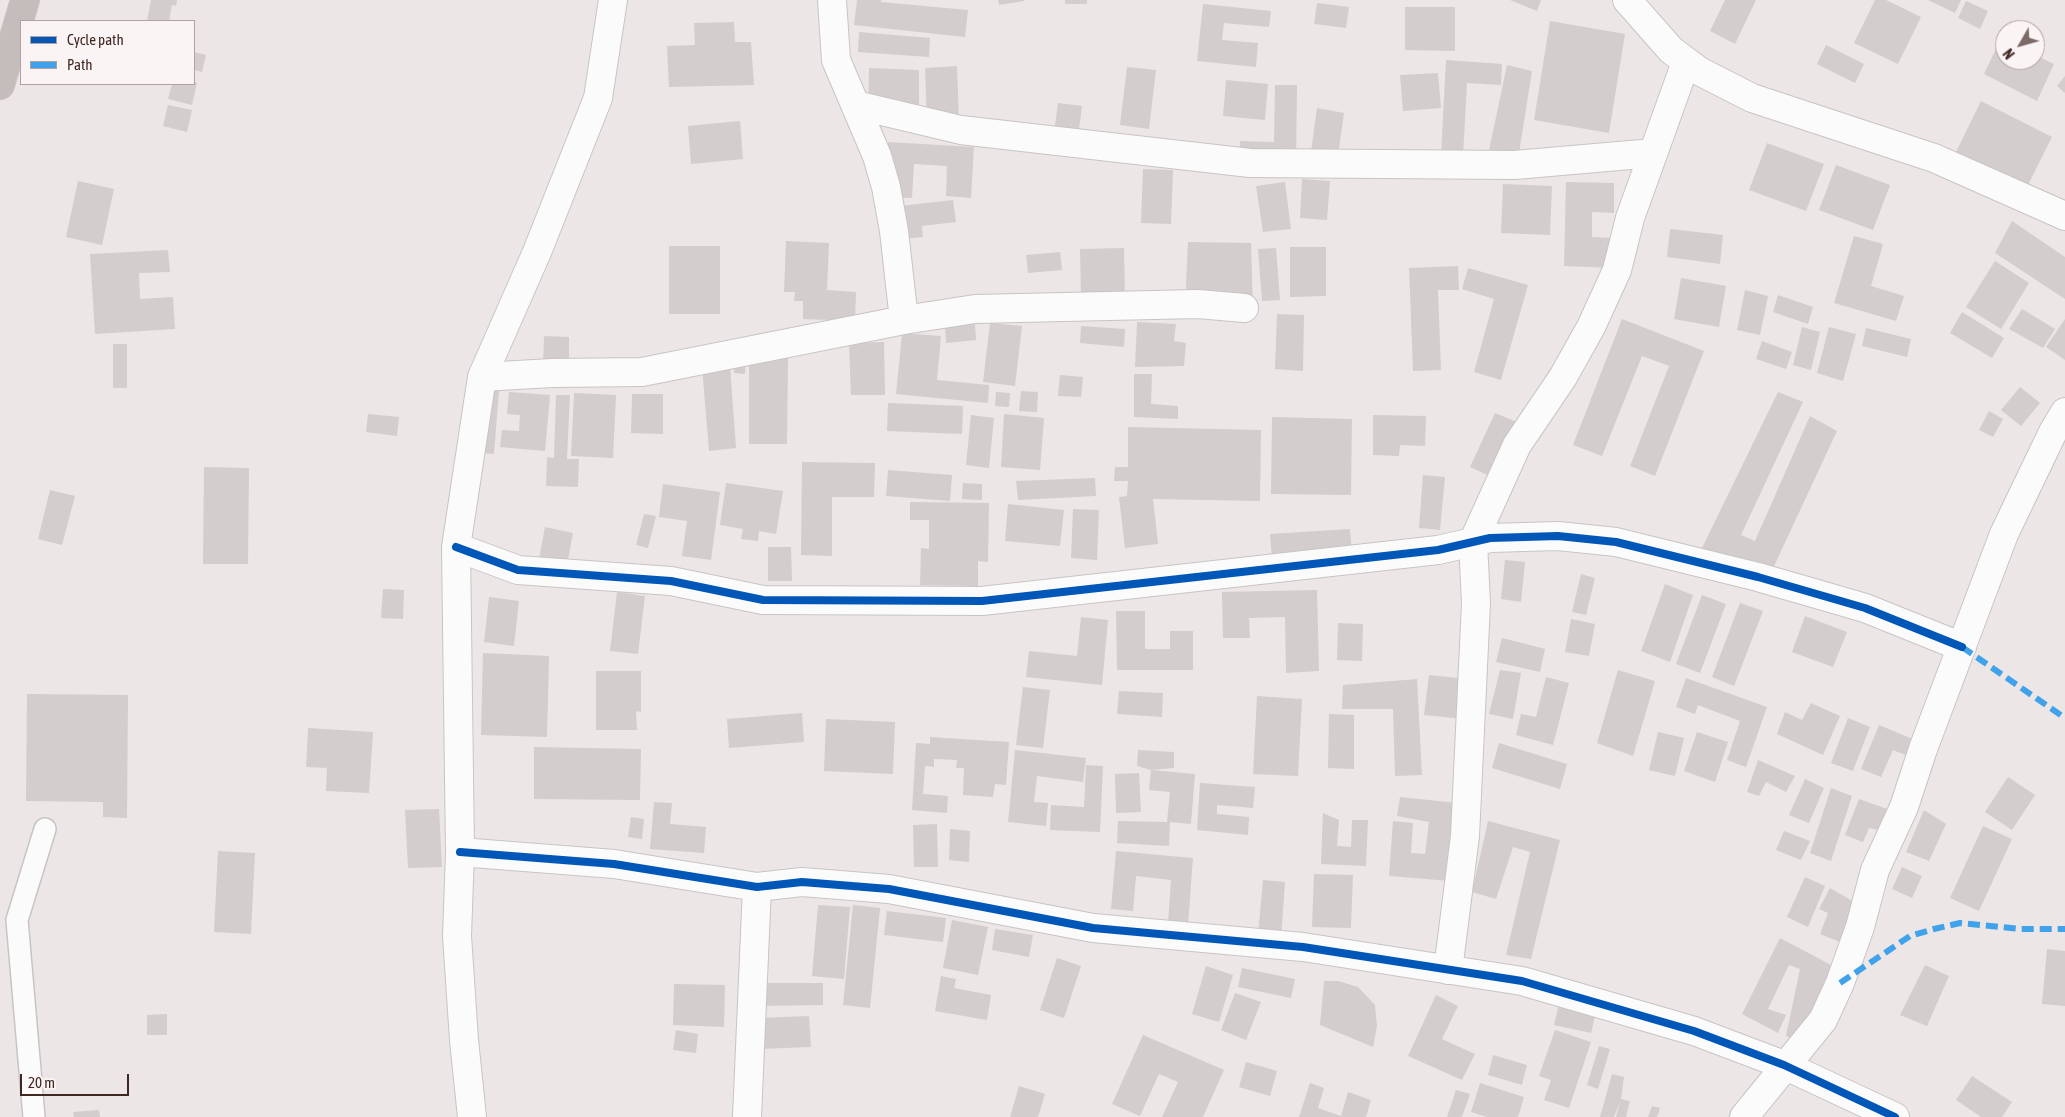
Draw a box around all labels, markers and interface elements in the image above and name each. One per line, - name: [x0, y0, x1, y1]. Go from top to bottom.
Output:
- legend: [20, 20, 195, 85]
- north arrow: [1995, 20, 2045, 70]
- text: Cycle path: [67, 31, 124, 48]
- text: N: [2000, 45, 2018, 62]
- text: Path: [67, 56, 93, 73]
- scale bar: [22, 1064, 131, 1096]
- text: 20 m: [28, 1074, 55, 1091]

